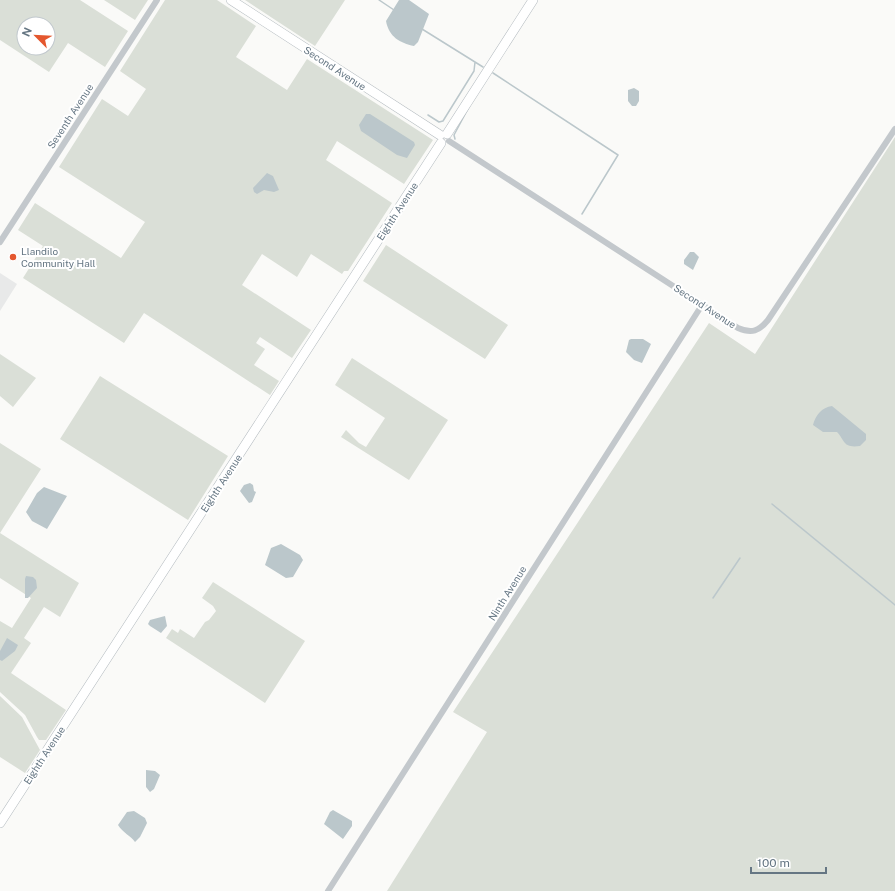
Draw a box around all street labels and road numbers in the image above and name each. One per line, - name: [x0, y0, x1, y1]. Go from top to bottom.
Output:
- street label: Second Avenue: [302, 43, 369, 93]
- street label: Seventh Avenue: [45, 81, 96, 151]
- street label: Eighth Avenue: [374, 179, 420, 242]
- street label: Second Avenue: [672, 281, 739, 331]
- street label: Eighth Avenue: [198, 451, 244, 514]
- street label: Ninth Avenue: [485, 563, 529, 623]
- street label: Eighth Avenue: [21, 723, 67, 786]

